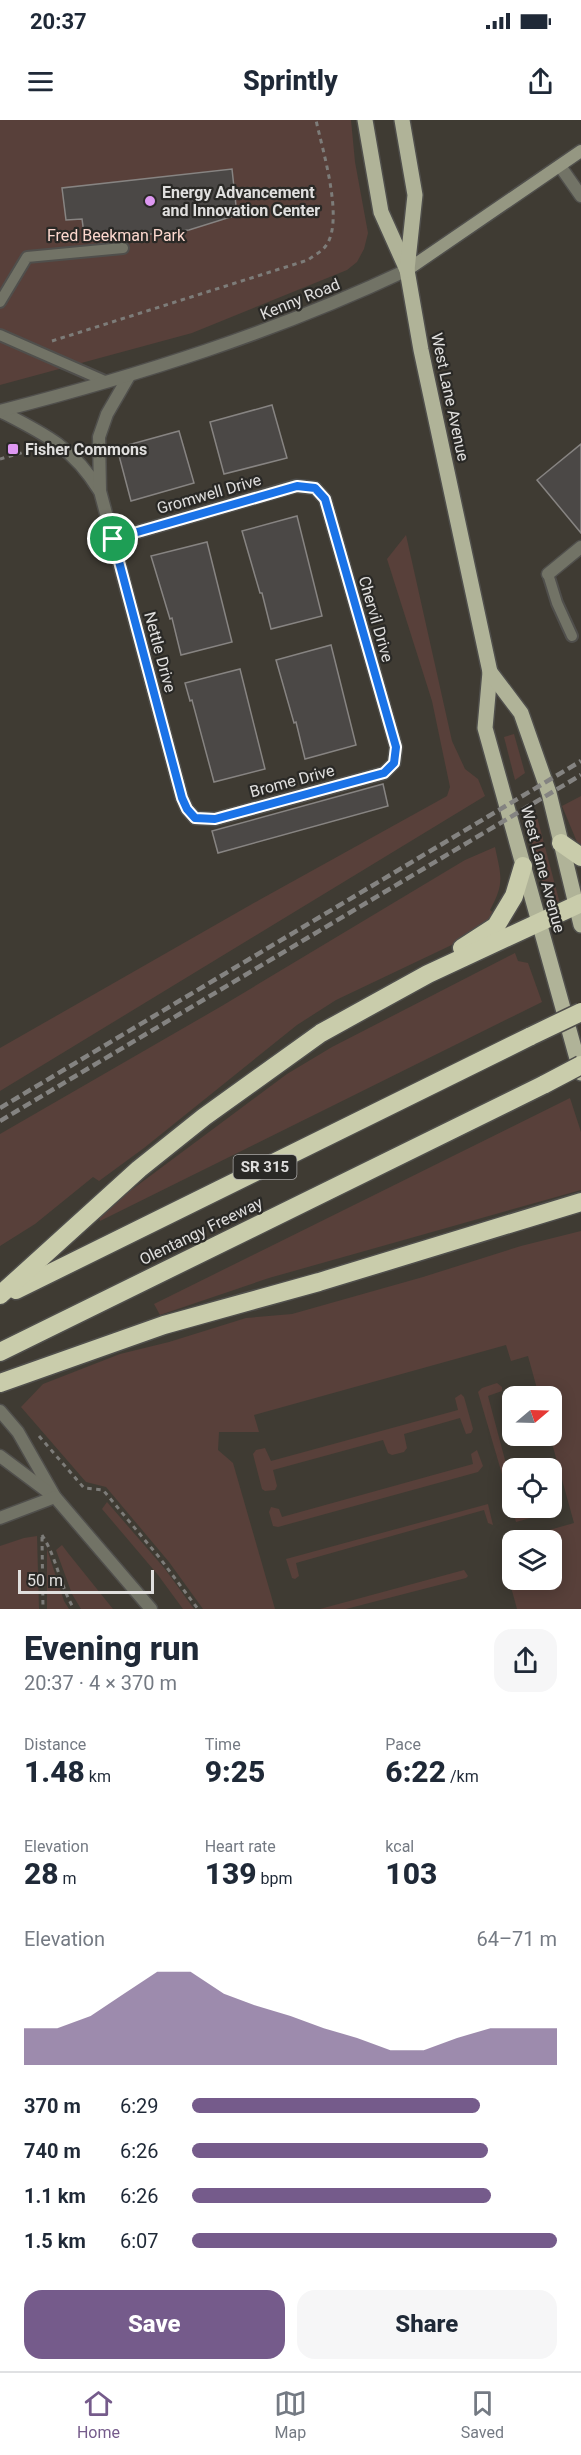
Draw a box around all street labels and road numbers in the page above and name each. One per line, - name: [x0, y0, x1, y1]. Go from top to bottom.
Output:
- street label: Kenny Road: [257, 274, 343, 324]
- street label: West Lane Avenue: [427, 331, 473, 463]
- street label: Gromwell Drive: [155, 470, 263, 518]
- street label: Chervil Drive: [355, 574, 397, 664]
- street label: Nettle Drive: [140, 610, 180, 694]
- street label: Brome Drive: [248, 761, 336, 801]
- street label: West Lane Avenue: [517, 803, 569, 935]
- road number: SR 315: [234, 1155, 296, 1179]
- street label: Olentangy Freeway: [136, 1193, 266, 1269]

